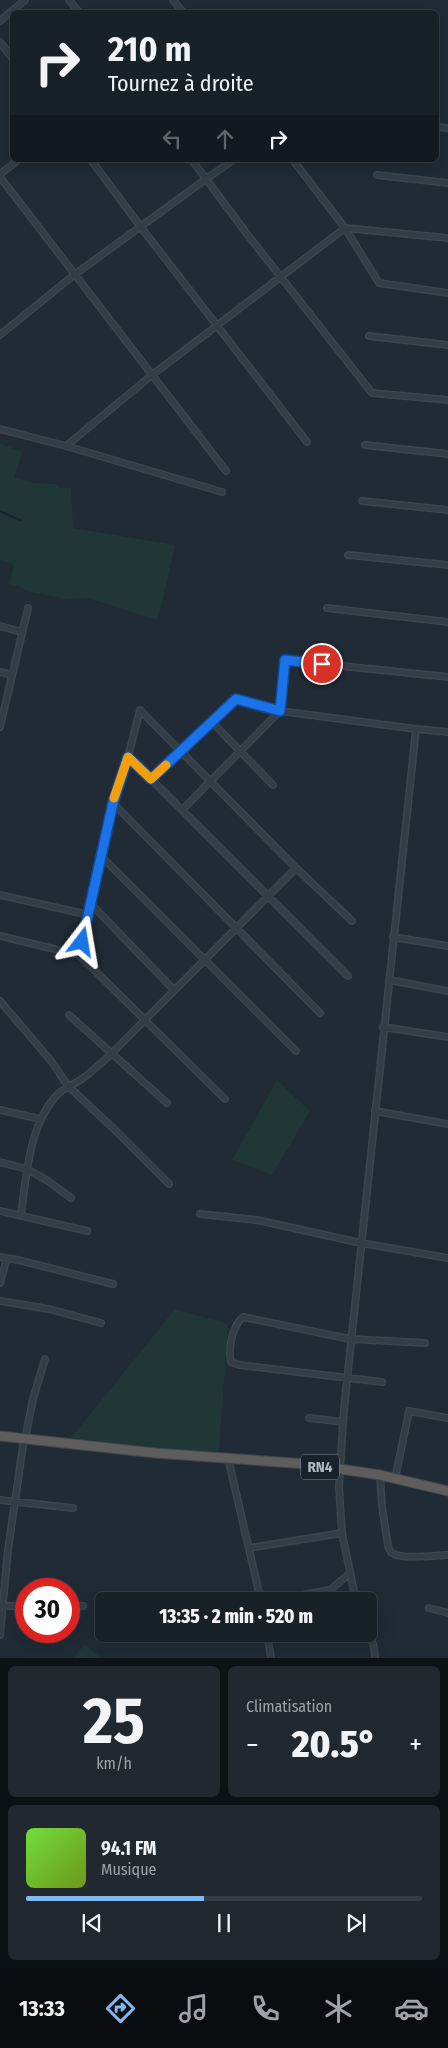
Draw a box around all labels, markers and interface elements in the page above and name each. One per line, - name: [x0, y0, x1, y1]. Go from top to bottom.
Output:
- text: 210 m: [108, 28, 192, 70]
- icon: right: [25, 30, 90, 95]
- text: Tournez à droite: [108, 70, 254, 97]
- icon: left: [158, 125, 186, 153]
- icon: ahead: [211, 125, 239, 153]
- icon: right: [264, 125, 292, 153]
- pin: [301, 643, 343, 685]
- icon: arrive: [308, 650, 336, 678]
- position arrow: [55, 915, 107, 967]
- road number: RN4: [301, 1454, 339, 1480]
- speed limit sign: 30: [15, 1578, 80, 1643]
- text: 13:35 · 2 min · 520 m: [159, 1605, 313, 1628]
- text: 25: [83, 1682, 145, 1760]
- text: Climatisation: [246, 1697, 332, 1716]
- text: 20.5°: [292, 1721, 376, 1767]
- text: −: [246, 1728, 259, 1761]
- text: +: [409, 1728, 422, 1761]
- text: km/h: [96, 1754, 132, 1773]
- text: 94.1 FM: [101, 1837, 156, 1860]
- text: Musique: [101, 1860, 156, 1879]
- icon: previous: [78, 1909, 106, 1937]
- icon: pause: [210, 1909, 238, 1937]
- icon: next: [342, 1909, 370, 1937]
- icon: directions: [103, 1991, 138, 2026]
- icon: music: [176, 1991, 211, 2026]
- icon: phone: [248, 1991, 283, 2026]
- icon: climate: [321, 1991, 356, 2026]
- icon: car: [394, 1991, 429, 2026]
- text: 13:33: [19, 1995, 65, 2022]

